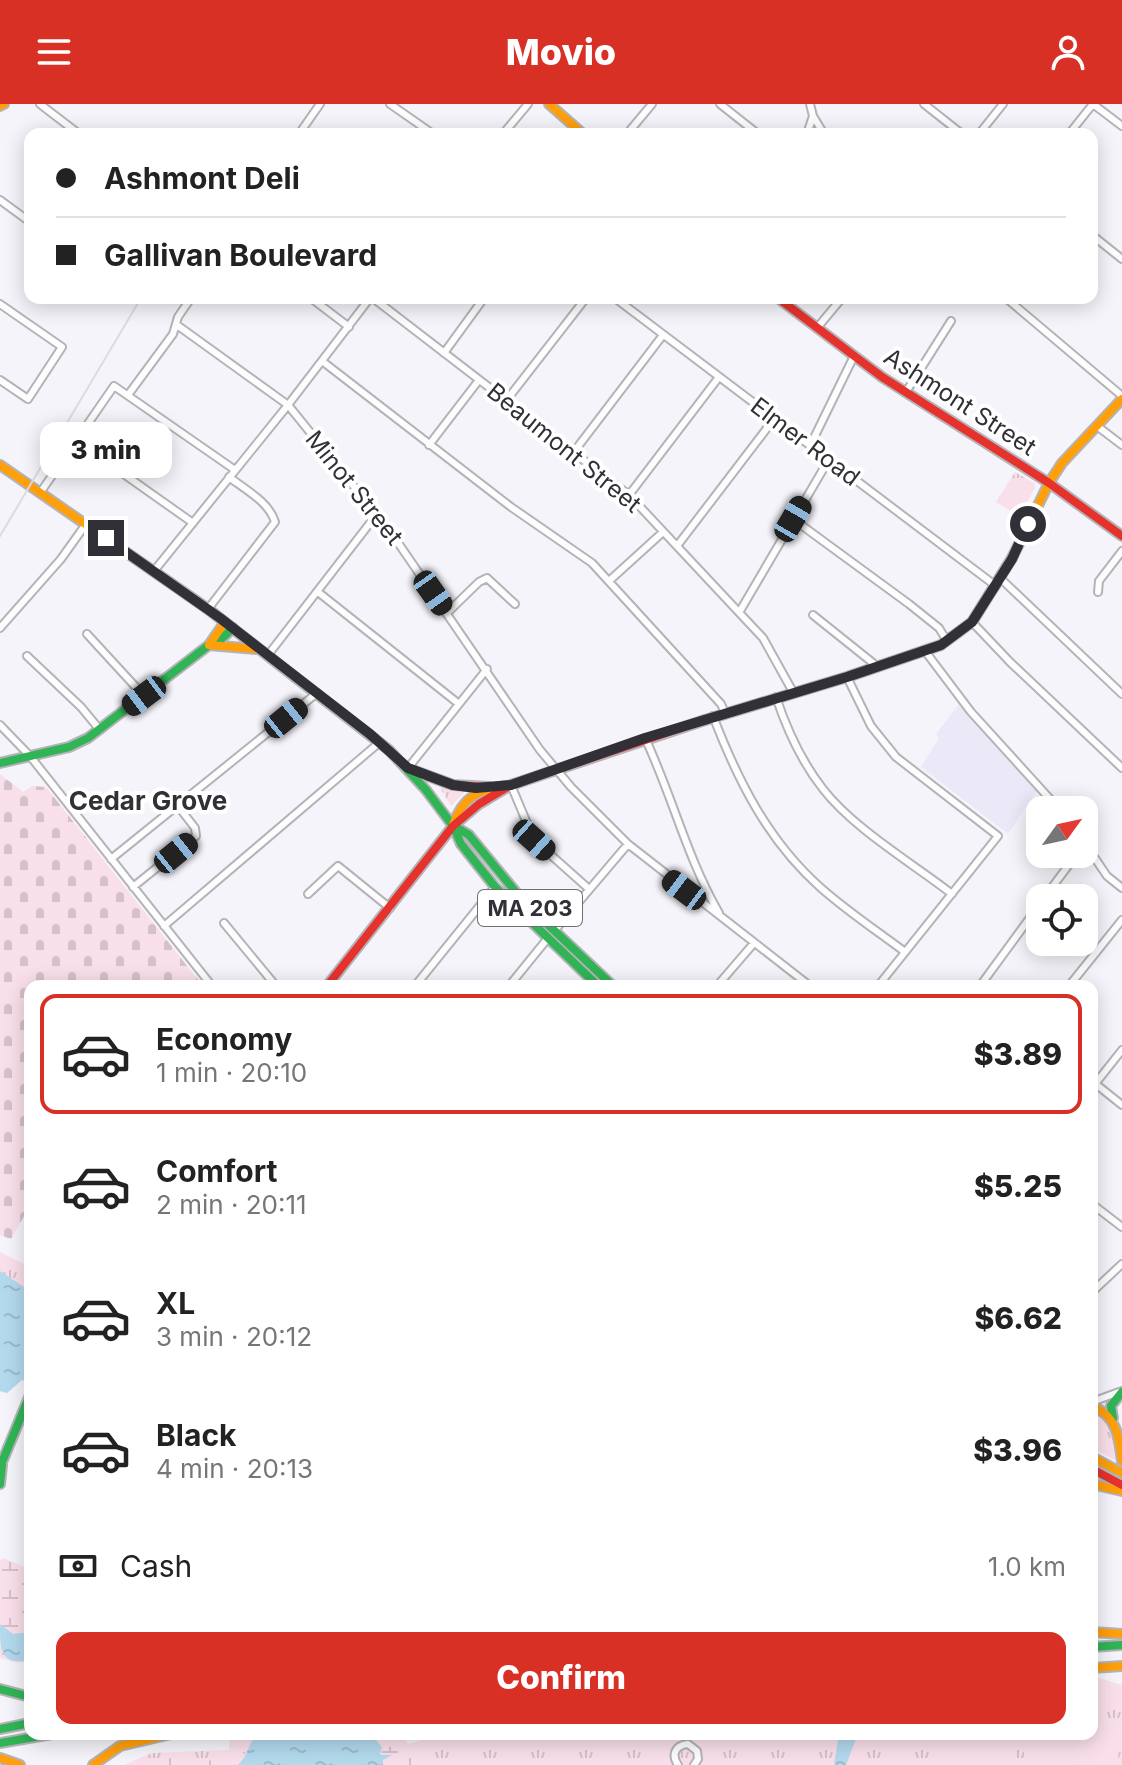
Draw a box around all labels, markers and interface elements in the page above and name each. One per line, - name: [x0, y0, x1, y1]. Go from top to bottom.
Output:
- icon: menu: [32, 30, 76, 74]
- text: Movio: [506, 30, 616, 74]
- icon: person: [1046, 30, 1090, 74]
- text: Ashmont Deli: [104, 160, 300, 196]
- text: Gallivan Boulevard: [104, 237, 377, 273]
- street label: Ashmont Street: [879, 342, 1042, 462]
- street label: Beaumont Street: [482, 377, 647, 519]
- street label: Elmer Road: [745, 391, 866, 492]
- callout: 3 min: [40, 422, 172, 478]
- street label: Minot Street: [300, 425, 409, 551]
- text: 3 min: [71, 434, 141, 465]
- car: [771, 492, 815, 546]
- route start: [1010, 506, 1046, 542]
- route end: [88, 520, 124, 556]
- car: [409, 566, 457, 620]
- car: [118, 672, 170, 720]
- car: [260, 694, 312, 742]
- district label: Cedar Grove: [69, 785, 227, 816]
- north arrow: [1026, 796, 1098, 868]
- map controls: [1026, 796, 1098, 956]
- car: [508, 815, 560, 865]
- car: [150, 829, 202, 877]
- car: [658, 866, 710, 914]
- button: locate: [1026, 884, 1098, 956]
- road number: MA 203: [478, 890, 582, 926]
- icon: car: [60, 1018, 132, 1090]
- text: Economy: [156, 1021, 292, 1057]
- text: $3.89: [974, 1036, 1062, 1072]
- text: 1 min · 20:10: [156, 1057, 307, 1088]
- icon: car: [60, 1150, 132, 1222]
- text: Comfort: [156, 1153, 277, 1189]
- text: $5.25: [974, 1168, 1062, 1204]
- text: 2 min · 20:11: [156, 1189, 307, 1220]
- icon: car: [60, 1282, 132, 1354]
- text: XL: [156, 1285, 195, 1321]
- text: $6.62: [975, 1300, 1062, 1336]
- text: 3 min · 20:12: [156, 1321, 312, 1352]
- icon: car: [60, 1414, 132, 1486]
- text: Black: [156, 1417, 236, 1453]
- text: $3.96: [973, 1432, 1062, 1468]
- text: 4 min · 20:13: [156, 1453, 313, 1484]
- icon: cash: [56, 1544, 100, 1588]
- text: Cash: [120, 1548, 192, 1584]
- text: 1.0 km: [988, 1551, 1066, 1582]
- button: Confirm: [56, 1632, 1066, 1724]

